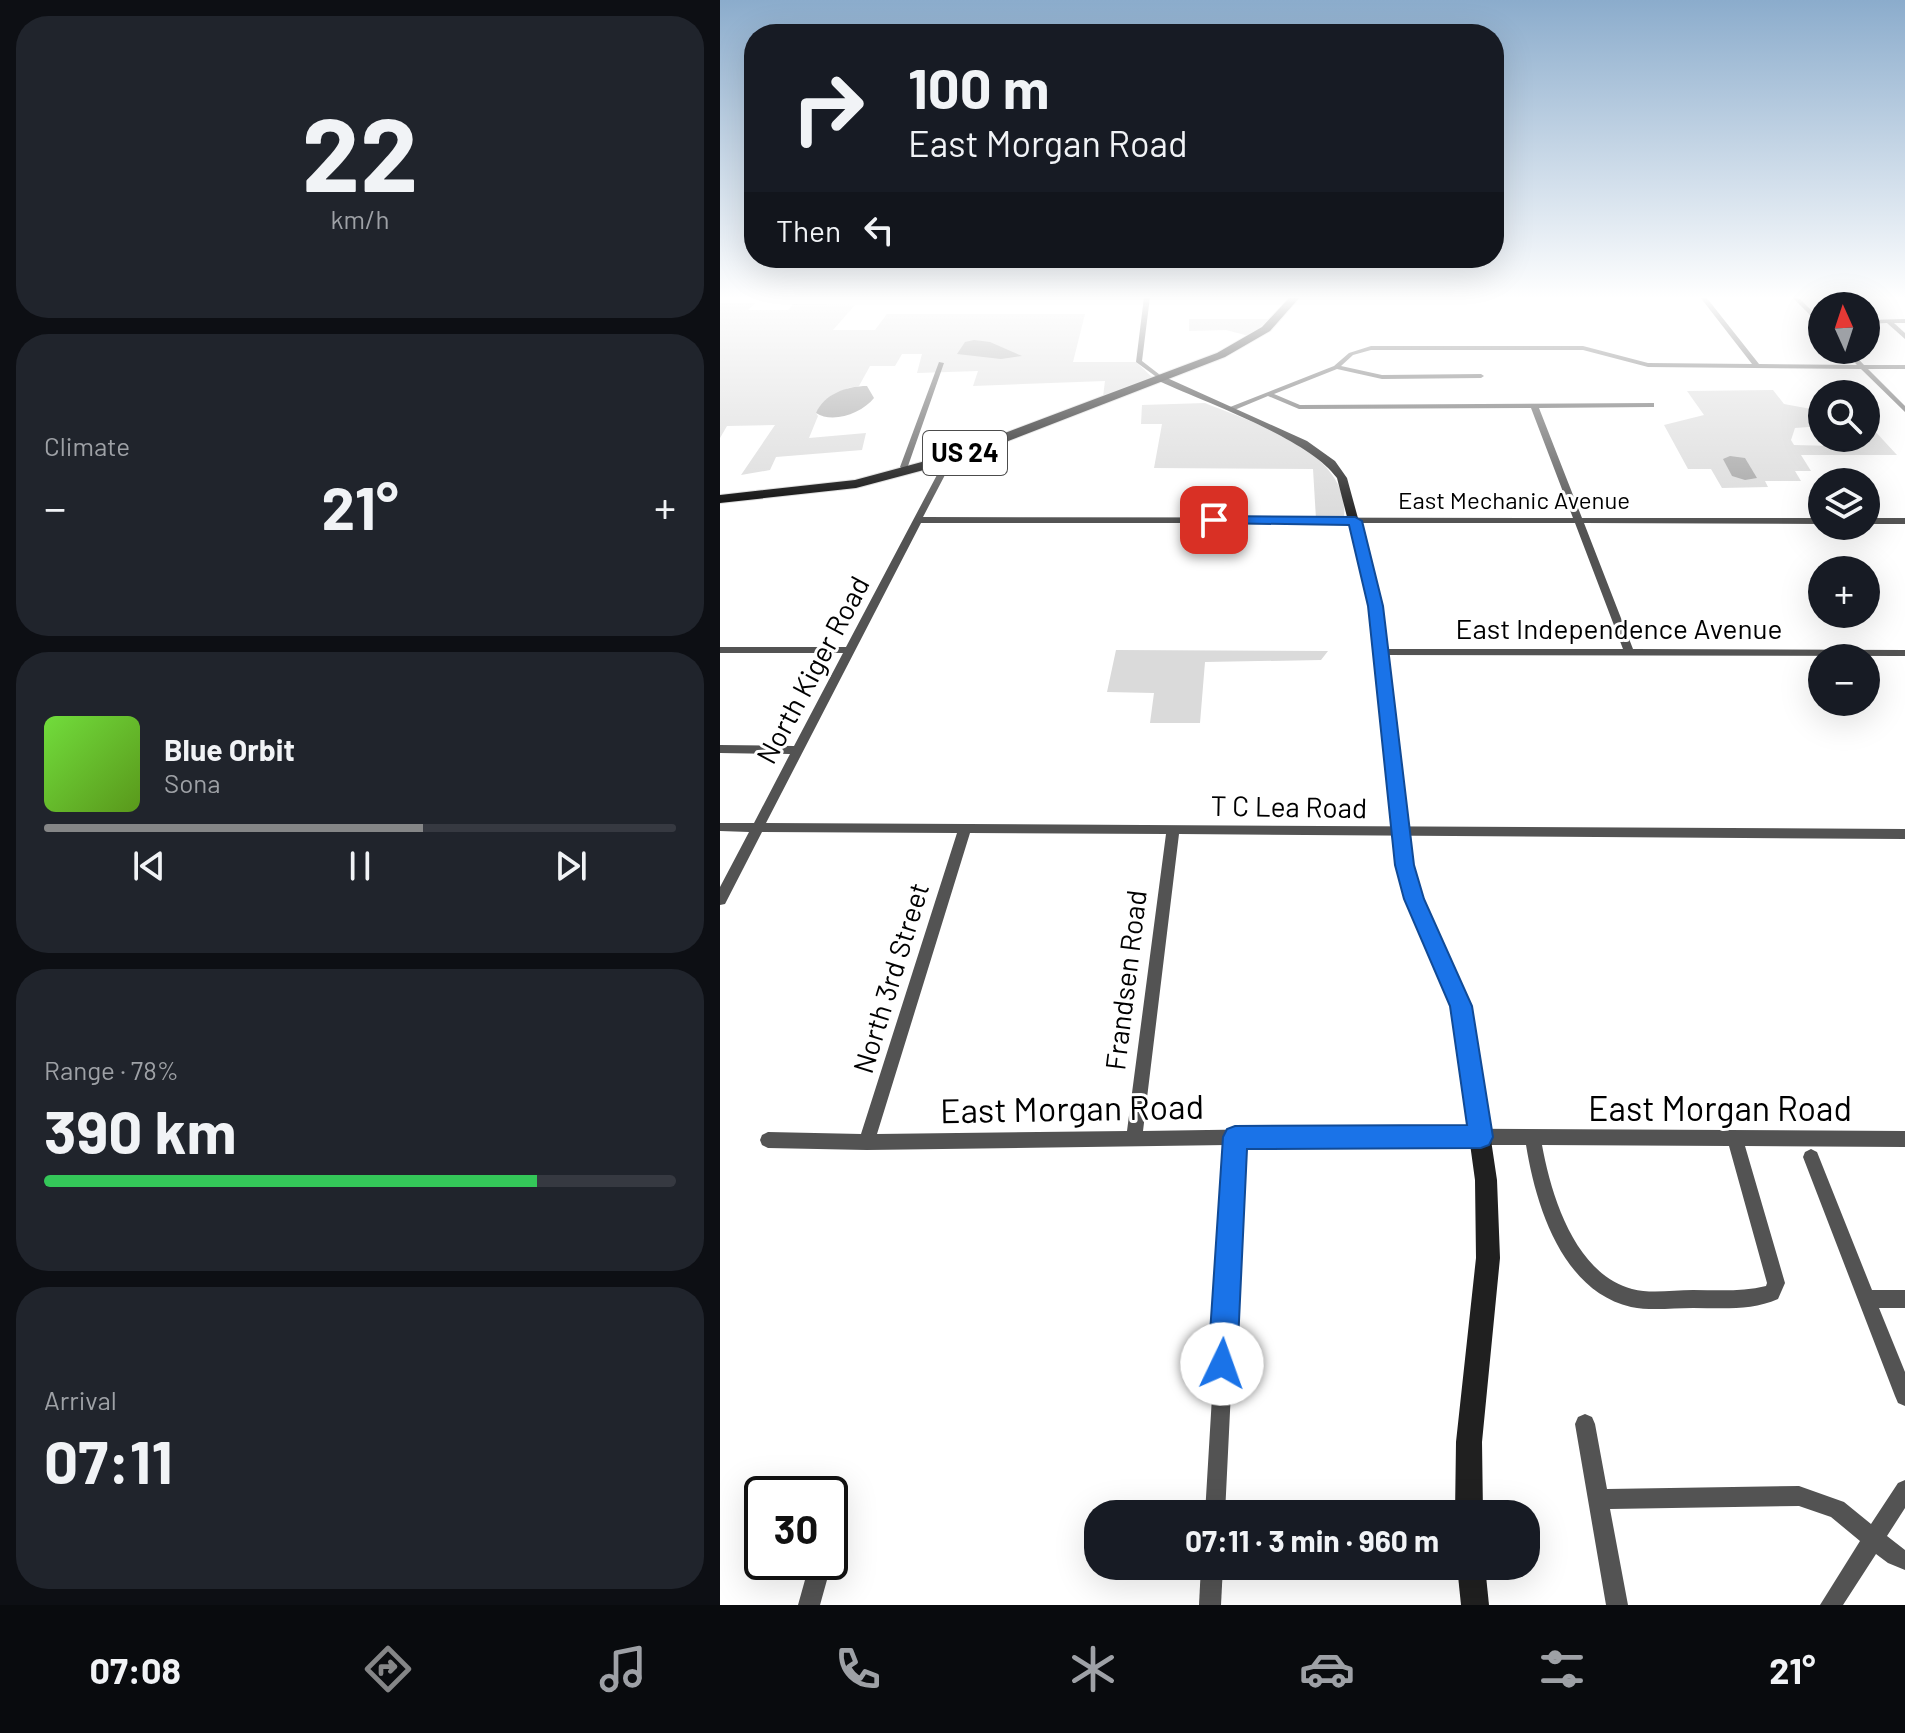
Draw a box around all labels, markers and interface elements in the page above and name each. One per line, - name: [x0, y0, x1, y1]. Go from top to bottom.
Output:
- text: 100 m: [908, 53, 1050, 120]
- icon: right: [776, 56, 880, 160]
- text: 22: [302, 88, 418, 213]
- text: East Morgan Road: [908, 121, 1188, 164]
- text: km/h: [331, 203, 389, 234]
- icon: left: [857, 208, 901, 252]
- text: Then: [776, 212, 841, 248]
- north arrow: [1808, 292, 1880, 364]
- map controls: [1808, 292, 1880, 716]
- button: search: [1808, 380, 1880, 452]
- text: Climate: [44, 430, 130, 461]
- road number: US 24: [923, 431, 1007, 475]
- button: layers: [1808, 468, 1880, 540]
- text: 21°: [321, 470, 399, 542]
- text: −: [44, 480, 66, 533]
- text: +: [654, 480, 676, 533]
- street label: East Mechanic Avenue: [1398, 485, 1630, 514]
- pin: [1180, 486, 1248, 554]
- icon: arrive: [1192, 498, 1236, 542]
- button: +: [1808, 556, 1880, 628]
- street label: North Kiger Road: [748, 570, 876, 769]
- street label: East Independence Avenue: [1455, 611, 1783, 645]
- button: −: [1808, 644, 1880, 716]
- text: Blue Orbit: [164, 731, 295, 767]
- text: Sona: [164, 767, 221, 798]
- street label: T C Lea Road: [1210, 788, 1368, 824]
- icon: previous: [127, 844, 171, 888]
- icon: pause: [338, 844, 382, 888]
- icon: next: [549, 844, 593, 888]
- street label: North 3rd Street: [845, 878, 935, 1077]
- street label: Frandsen Road: [1097, 888, 1153, 1072]
- text: Range · 78%: [44, 1054, 179, 1085]
- street label: East Morgan Road: [940, 1085, 1204, 1130]
- street label: East Morgan Road: [1588, 1087, 1852, 1128]
- text: 390 km: [44, 1094, 237, 1166]
- position arrow: [1180, 1322, 1264, 1406]
- text: Arrival: [44, 1384, 117, 1415]
- text: 07:11: [44, 1424, 173, 1496]
- speed limit sign: 30: [744, 1476, 848, 1580]
- text: 07:11 · 3 min · 960 m: [1185, 1522, 1439, 1558]
- icon: directions: [360, 1641, 416, 1697]
- icon: music: [595, 1641, 651, 1697]
- icon: phone: [830, 1641, 886, 1697]
- icon: climate: [1065, 1641, 1121, 1697]
- icon: car: [1299, 1641, 1355, 1697]
- icon: filters: [1534, 1641, 1590, 1697]
- text: 07:08: [89, 1648, 181, 1691]
- text: 21°: [1769, 1648, 1816, 1691]

